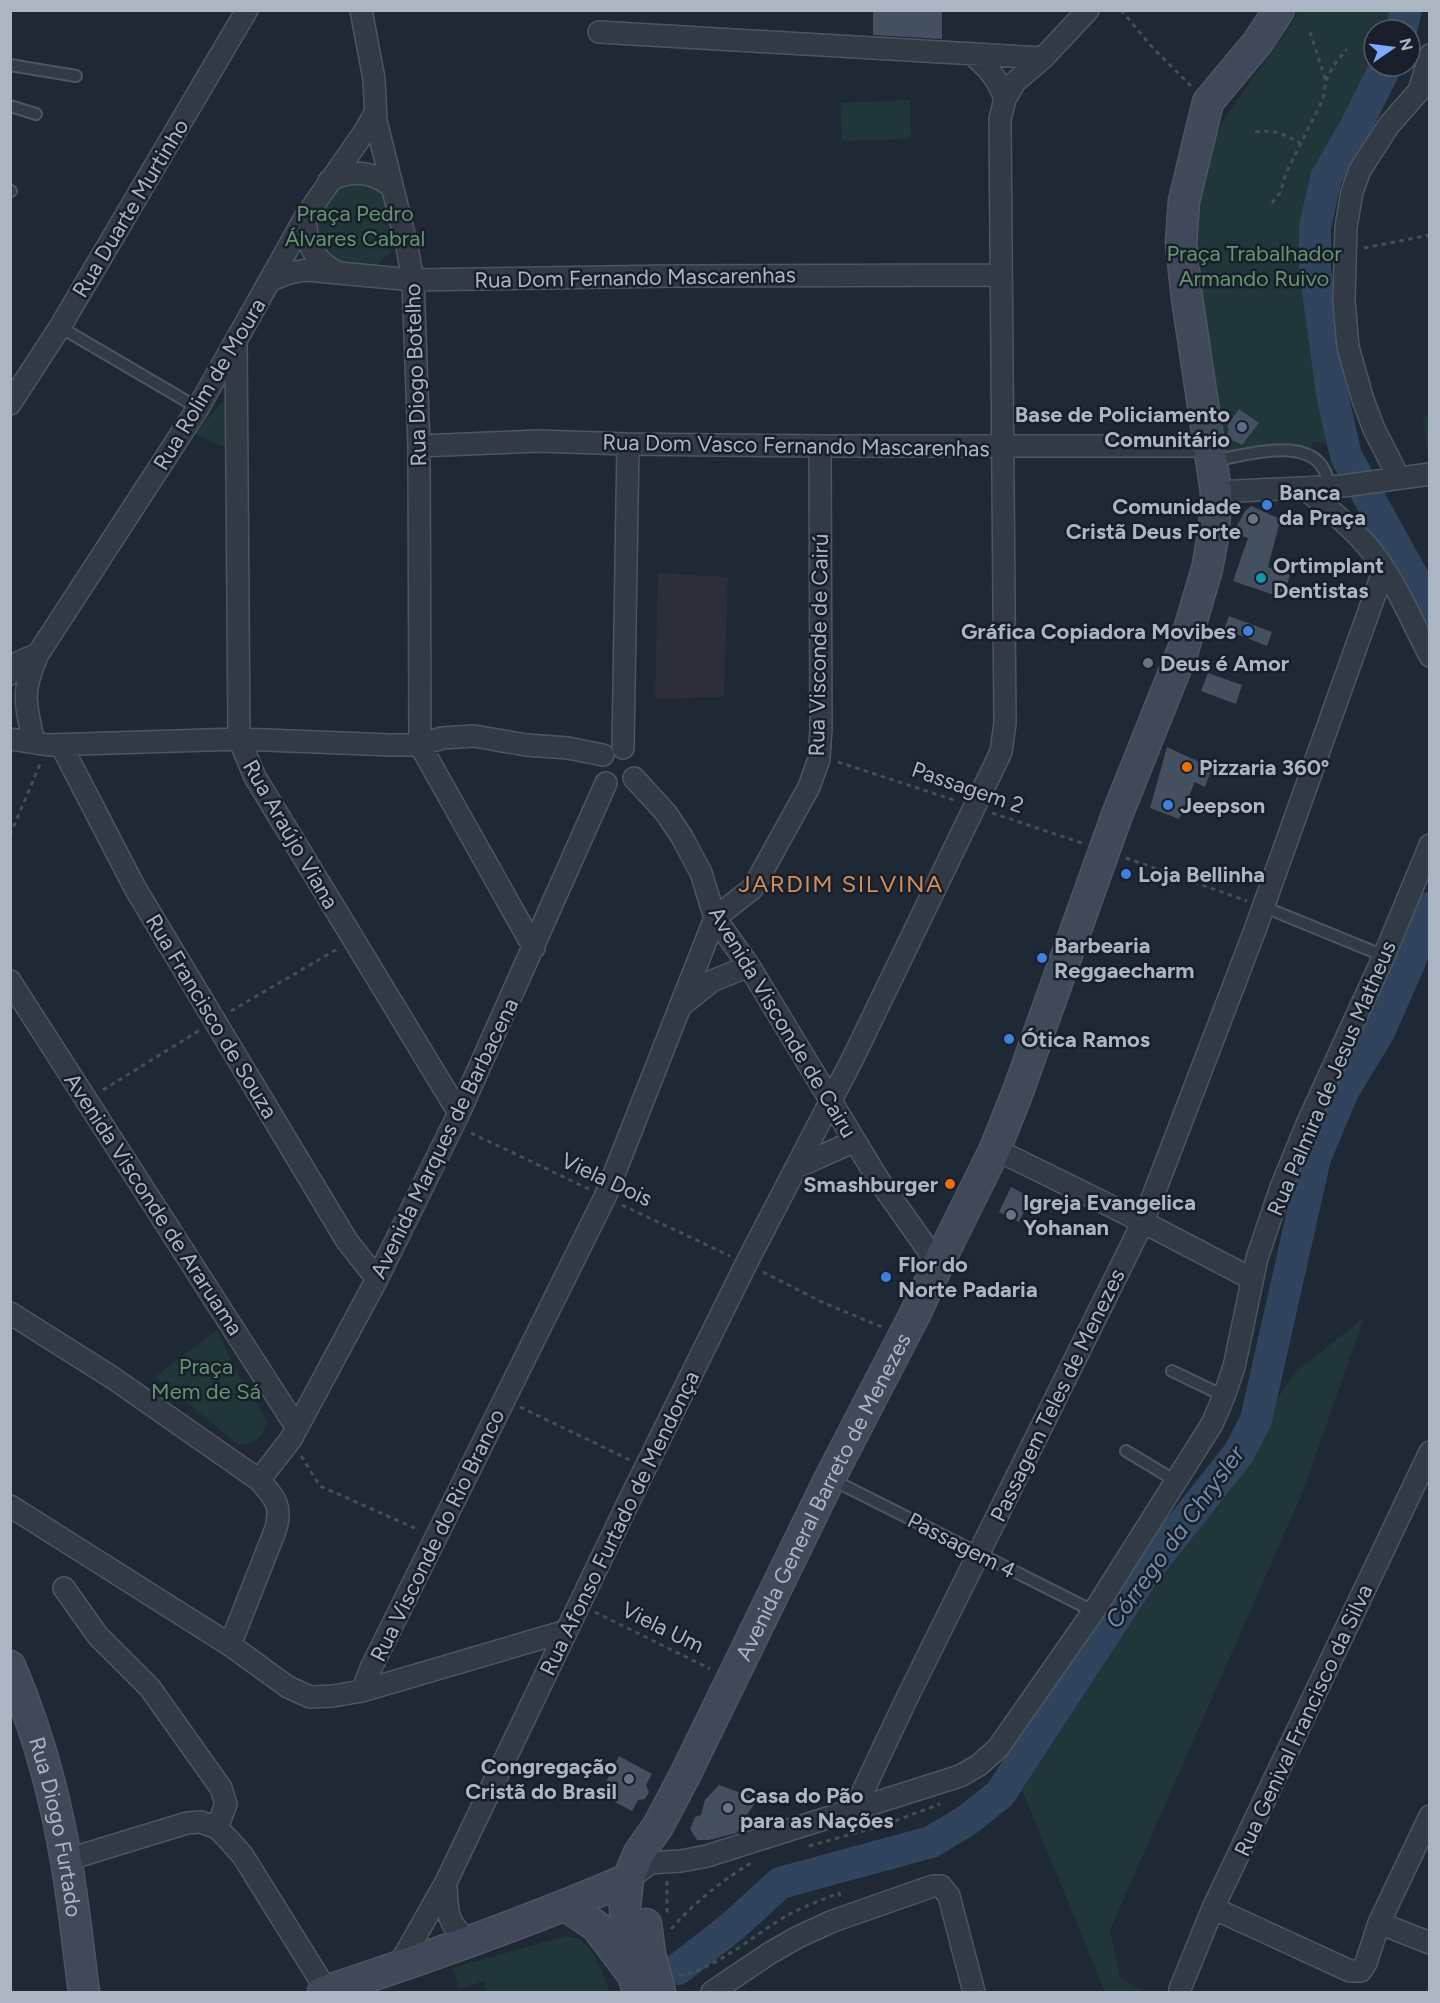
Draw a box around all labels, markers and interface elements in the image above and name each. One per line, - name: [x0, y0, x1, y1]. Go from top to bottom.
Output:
- north arrow: [1362, 18, 1422, 78]
- text: N: [1395, 36, 1417, 53]
- street label: Rua Duarte Murtinho: [66, 114, 194, 302]
- park label: Praça Pedro Álvares Cabral: [285, 200, 425, 252]
- park label: Praça Trabalhador Armando Ruivo: [1166, 240, 1342, 292]
- street label: Rua Dom Fernando Mascarenhas: [474, 261, 796, 294]
- street label: Rua Diogo Botelho: [399, 283, 432, 467]
- street label: Rua Rolim de Moura: [147, 293, 271, 475]
- place label: Base de Policiamento Comunitário: [1015, 401, 1230, 453]
- marker: Base de Policiamento Comunitário: [1235, 420, 1249, 434]
- street label: Rua Dom Vasco Fernando Mascarenhas: [602, 429, 990, 462]
- place label: Banca da Praça: [1279, 479, 1366, 531]
- place label: Comunidade Cristã Deus Forte: [1066, 493, 1241, 545]
- marker: Banca da Praça: [1260, 498, 1274, 512]
- marker: Comunidade Cristã Deus Forte: [1246, 512, 1260, 526]
- street label: Rua Visconde de Cairú: [803, 533, 834, 757]
- place label: Ortimplant Dentistas: [1273, 552, 1384, 604]
- marker: Ortimplant Dentistas: [1254, 571, 1268, 585]
- place label: Gráfica Copiadora Movibes: [961, 618, 1236, 645]
- marker: Gráfica Copiadora Movibes: [1241, 624, 1255, 638]
- place label: Deus é Amor: [1160, 650, 1290, 677]
- marker: Deus é Amor: [1141, 656, 1155, 670]
- place label: Pizzaria 360º: [1199, 754, 1329, 781]
- street label: Rua Araújo Viana: [237, 755, 344, 914]
- street label: Passagem 2: [908, 756, 1027, 819]
- marker: Pizzaria 360º: [1180, 760, 1194, 774]
- place label: Jeepson: [1180, 792, 1265, 819]
- marker: Jeepson: [1161, 798, 1175, 812]
- place label: Loja Bellinha: [1138, 861, 1265, 888]
- marker: Loja Bellinha: [1119, 867, 1133, 881]
- district label: JARDIM SILVINA: [738, 869, 944, 898]
- street label: Avenida Visconde de Cairu: [703, 902, 862, 1143]
- street label: Rua Francisco de Souza: [140, 909, 283, 1123]
- place label: Barbearia Reggaecharm: [1054, 932, 1195, 984]
- street label: Rua Palmira de Jesus Matheus: [1261, 937, 1402, 1220]
- marker: Barbearia Reggaecharm: [1035, 951, 1049, 965]
- street label: Avenida Marques de Barbacena: [365, 994, 524, 1283]
- place label: Ótica Ramos: [1021, 1026, 1150, 1053]
- marker: Ótica Ramos: [1002, 1032, 1016, 1046]
- street label: Avenida Visconde de Araruama: [59, 1068, 249, 1341]
- street label: Viela Dois: [557, 1147, 656, 1212]
- place label: Smashburger: [803, 1171, 939, 1198]
- marker: Smashburger: [943, 1177, 957, 1191]
- place label: Igreja Evangelica Yohanan: [1023, 1189, 1196, 1241]
- marker: Igreja Evangelica Yohanan: [1004, 1208, 1018, 1222]
- place label: Flor do Norte Padaria: [898, 1251, 1038, 1303]
- street label: Passagem Teles de Menezes: [984, 1264, 1131, 1526]
- marker: Flor do Norte Padaria: [879, 1270, 893, 1284]
- street label: Avenida General Barreto de Menezes: [730, 1328, 917, 1665]
- park label: Praça Mem de Sá: [151, 1353, 261, 1405]
- street label: Rua Afonso Furtado de Mendonça: [534, 1367, 705, 1680]
- street label: Rua Visconde do Rio Branco: [364, 1404, 510, 1666]
- water label: Córrego da Chrysler: [1099, 1439, 1251, 1633]
- street label: Passagem 4: [903, 1507, 1021, 1584]
- street label: Rua Genival Francisco da Silva: [1228, 1580, 1378, 1860]
- street label: Viela Um: [617, 1596, 708, 1659]
- street label: Rua Diogo Furtado: [23, 1734, 87, 1919]
- place label: Congregação Cristã do Brasil: [465, 1753, 617, 1805]
- marker: Congregação Cristã do Brasil: [622, 1772, 636, 1786]
- place label: Casa do Pão para as Nações: [740, 1782, 893, 1834]
- marker: Casa do Pão para as Nações: [721, 1801, 735, 1815]

